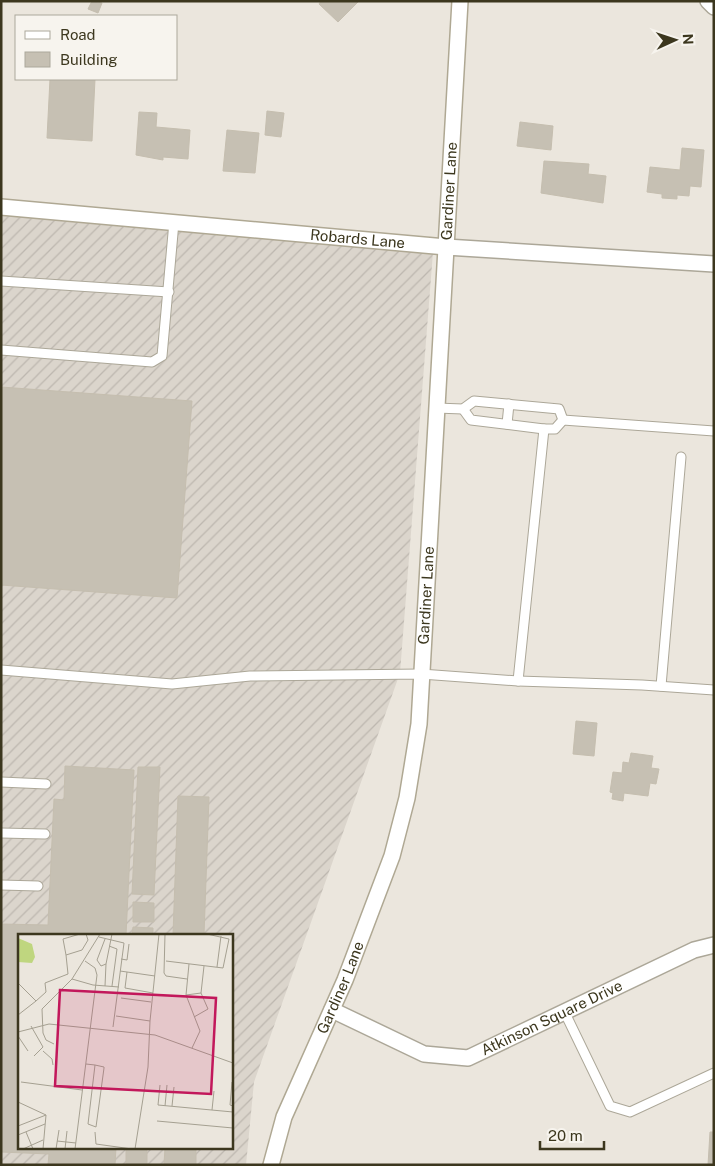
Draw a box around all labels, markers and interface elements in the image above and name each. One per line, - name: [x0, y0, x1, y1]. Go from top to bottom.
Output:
- legend: [15, 15, 178, 80]
- north arrow: [650, 15, 700, 65]
- text: Road: [60, 26, 96, 43]
- text: N: [680, 33, 696, 45]
- text: Building: [60, 51, 118, 68]
- street label: Gardiner Lane: [437, 141, 460, 241]
- street label: Robards Lane: [309, 226, 406, 251]
- street label: Gardiner Lane: [415, 546, 437, 645]
- inset map: [18, 934, 232, 1148]
- street label: Gardiner Lane: [313, 939, 367, 1036]
- street label: Atkinson Square Drive: [478, 977, 625, 1059]
- scale bar: [540, 1118, 604, 1150]
- text: 20 m: [548, 1127, 583, 1144]

